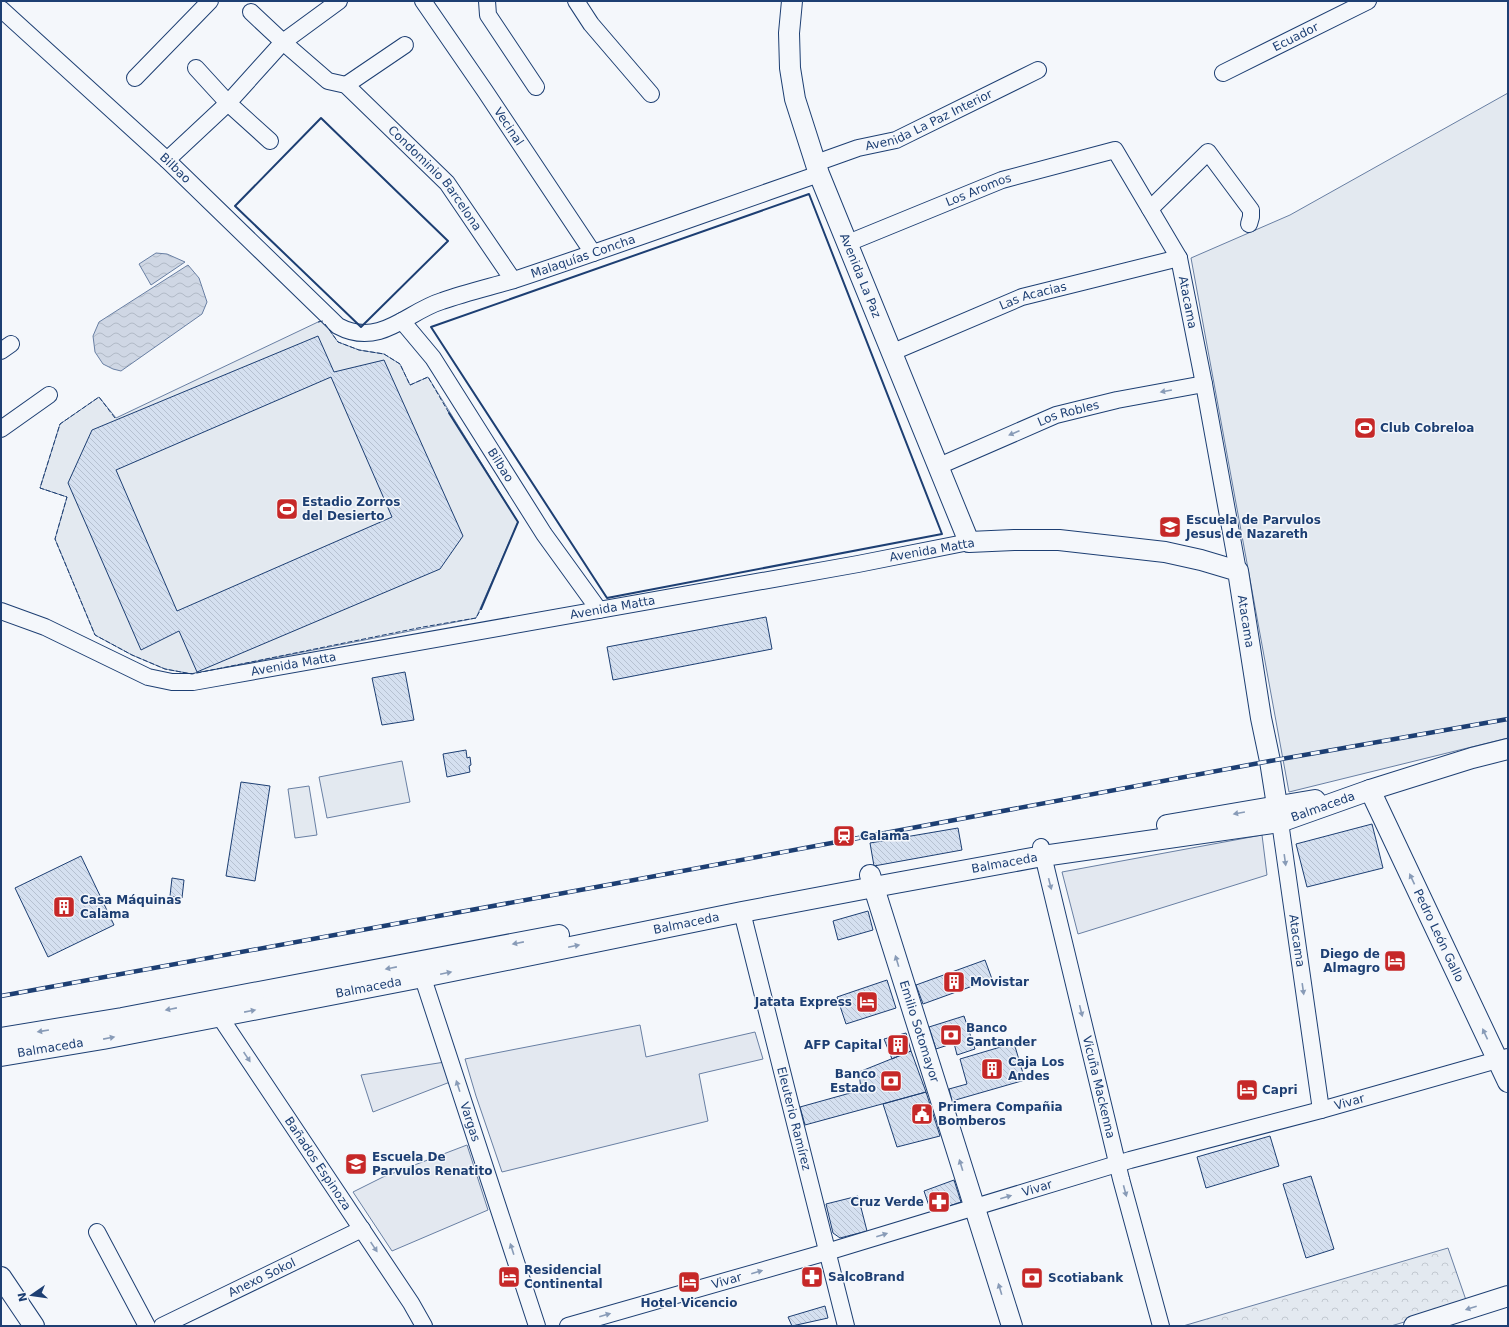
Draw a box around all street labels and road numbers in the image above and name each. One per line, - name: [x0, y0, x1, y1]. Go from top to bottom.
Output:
- street label: Ecuador: [1270, 20, 1321, 54]
- street label: Avenida La Paz Interior: [864, 87, 995, 153]
- street label: Vecinal: [491, 105, 526, 148]
- street label: Condominio Barcelona: [385, 123, 484, 233]
- street label: Bilbao: [157, 150, 194, 186]
- street label: Los Aromos: [944, 171, 1013, 209]
- street label: Avenida La Paz: [837, 231, 884, 320]
- street label: Malaquías Concha: [529, 232, 637, 281]
- street label: Atacama: [1176, 275, 1200, 330]
- street label: Las Acacias: [997, 279, 1068, 313]
- street label: Los Robles: [1035, 398, 1101, 429]
- street label: Bilbao: [485, 446, 516, 485]
- street label: Avenida Matta: [888, 536, 976, 564]
- street label: Avenida Matta: [569, 593, 656, 622]
- street label: Atacama: [1235, 594, 1257, 649]
- street label: Avenida Matta: [250, 650, 337, 679]
- street label: Balmaceda: [1289, 789, 1357, 825]
- street label: Balmaceda: [970, 850, 1039, 876]
- street label: Pedro León Gallo: [1411, 887, 1467, 984]
- street label: Balmaceda: [652, 910, 720, 937]
- street label: Atacama: [1286, 914, 1308, 968]
- street label: Balmaceda: [334, 974, 403, 1001]
- street label: Emilio Sotomayor: [897, 979, 942, 1084]
- street label: Vicuña Mackenna: [1080, 1034, 1118, 1140]
- street label: Balmaceda: [16, 1035, 85, 1060]
- street label: Eleuterio Ramírez: [774, 1065, 814, 1172]
- street label: Vivar: [1333, 1091, 1366, 1113]
- street label: Vargas: [457, 1100, 483, 1143]
- street label: Bañados Espinoza: [282, 1114, 354, 1213]
- street label: Vivar: [1020, 1177, 1054, 1199]
- street label: Anexo Sokol: [226, 1255, 298, 1300]
- street label: Vivar: [710, 1270, 743, 1292]

